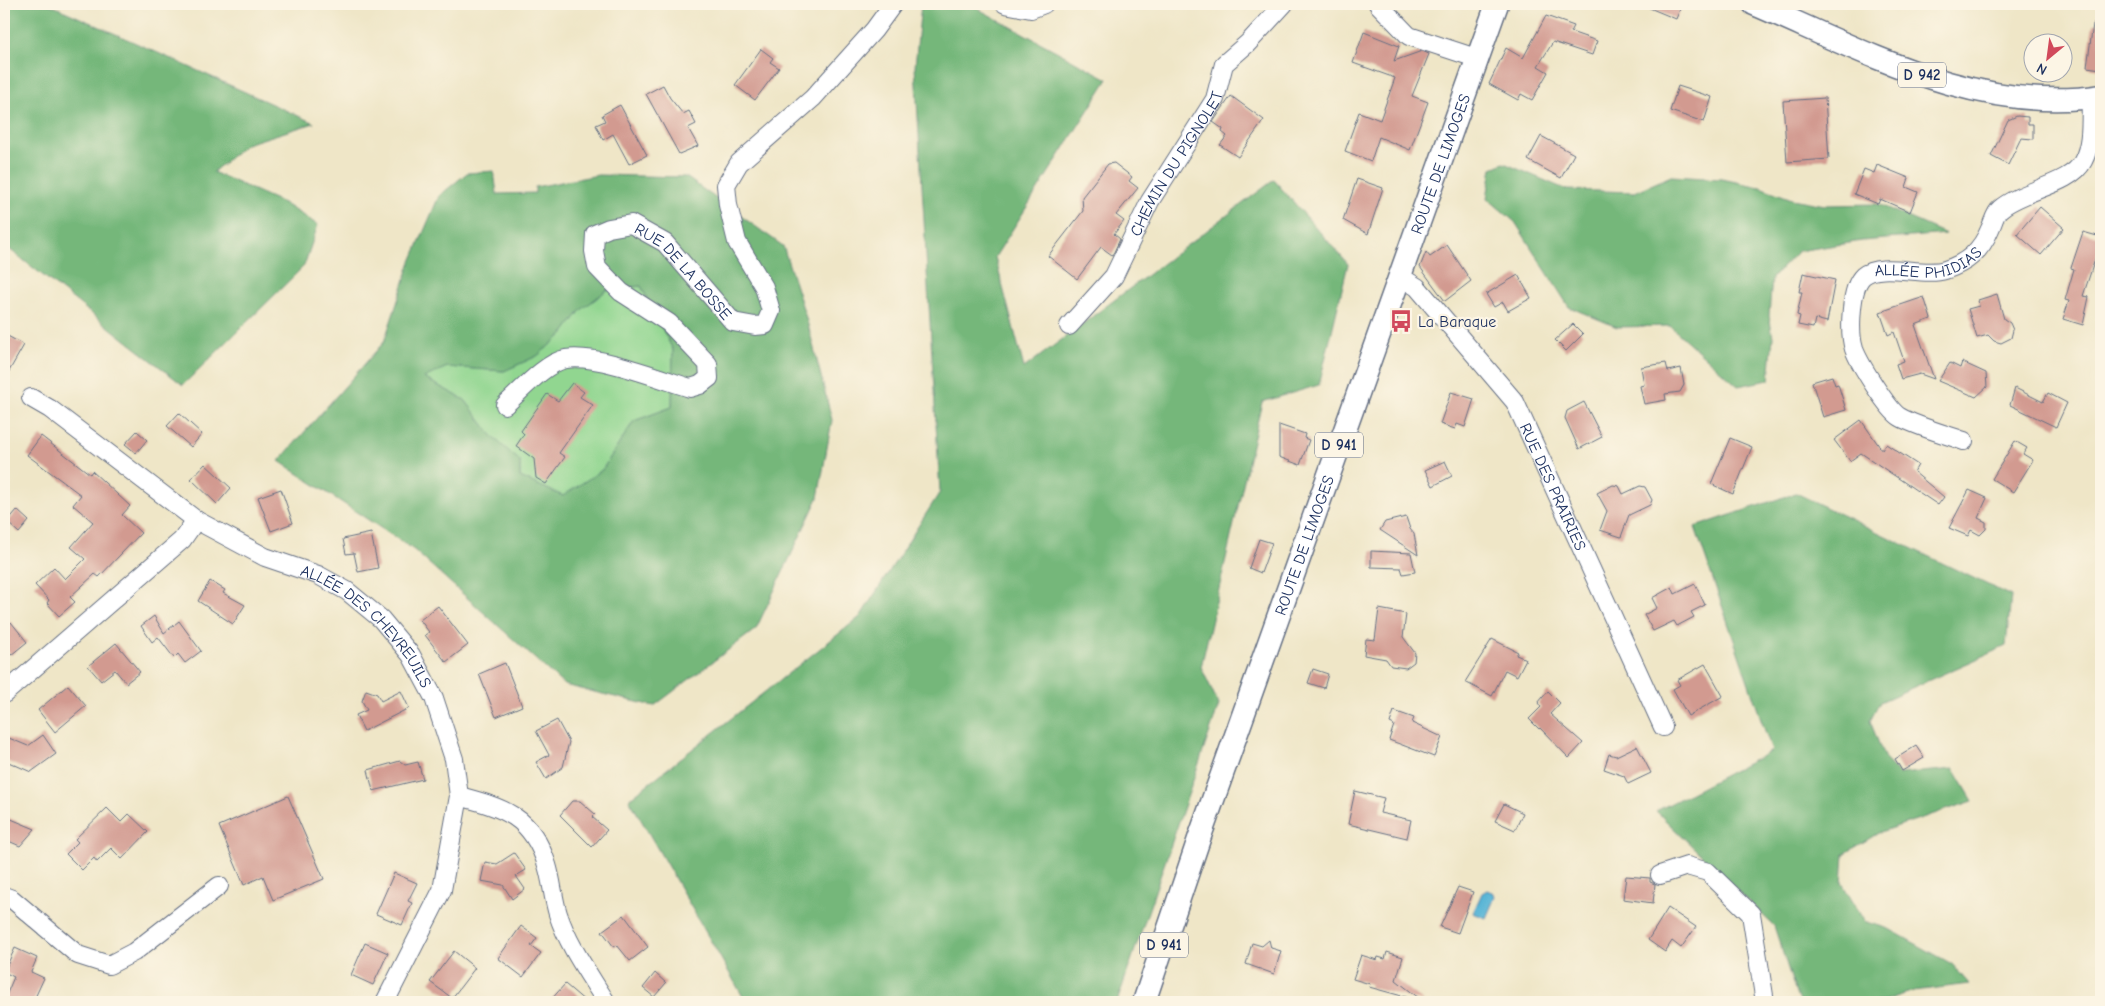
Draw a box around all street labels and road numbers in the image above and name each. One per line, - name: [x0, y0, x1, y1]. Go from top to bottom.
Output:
- road number: D 942: [1898, 62, 1946, 88]
- street label: CHEMIN DU PIGNOLET: [1127, 89, 1227, 239]
- street label: ROUTE DE LIMOGES: [1408, 92, 1474, 236]
- street label: RUE DE LA BOSSE: [631, 220, 735, 324]
- street label: ALLÉE PHIDIAS: [1874, 243, 1986, 282]
- street label: RUE DES PRAIRIES: [1516, 420, 1589, 554]
- road number: D 941: [1315, 432, 1363, 458]
- street label: ROUTE DE LIMOGES: [1272, 473, 1338, 618]
- street label: ALLÉE DES CHEVREUILS: [298, 562, 435, 691]
- road number: D 941: [1140, 932, 1188, 958]

